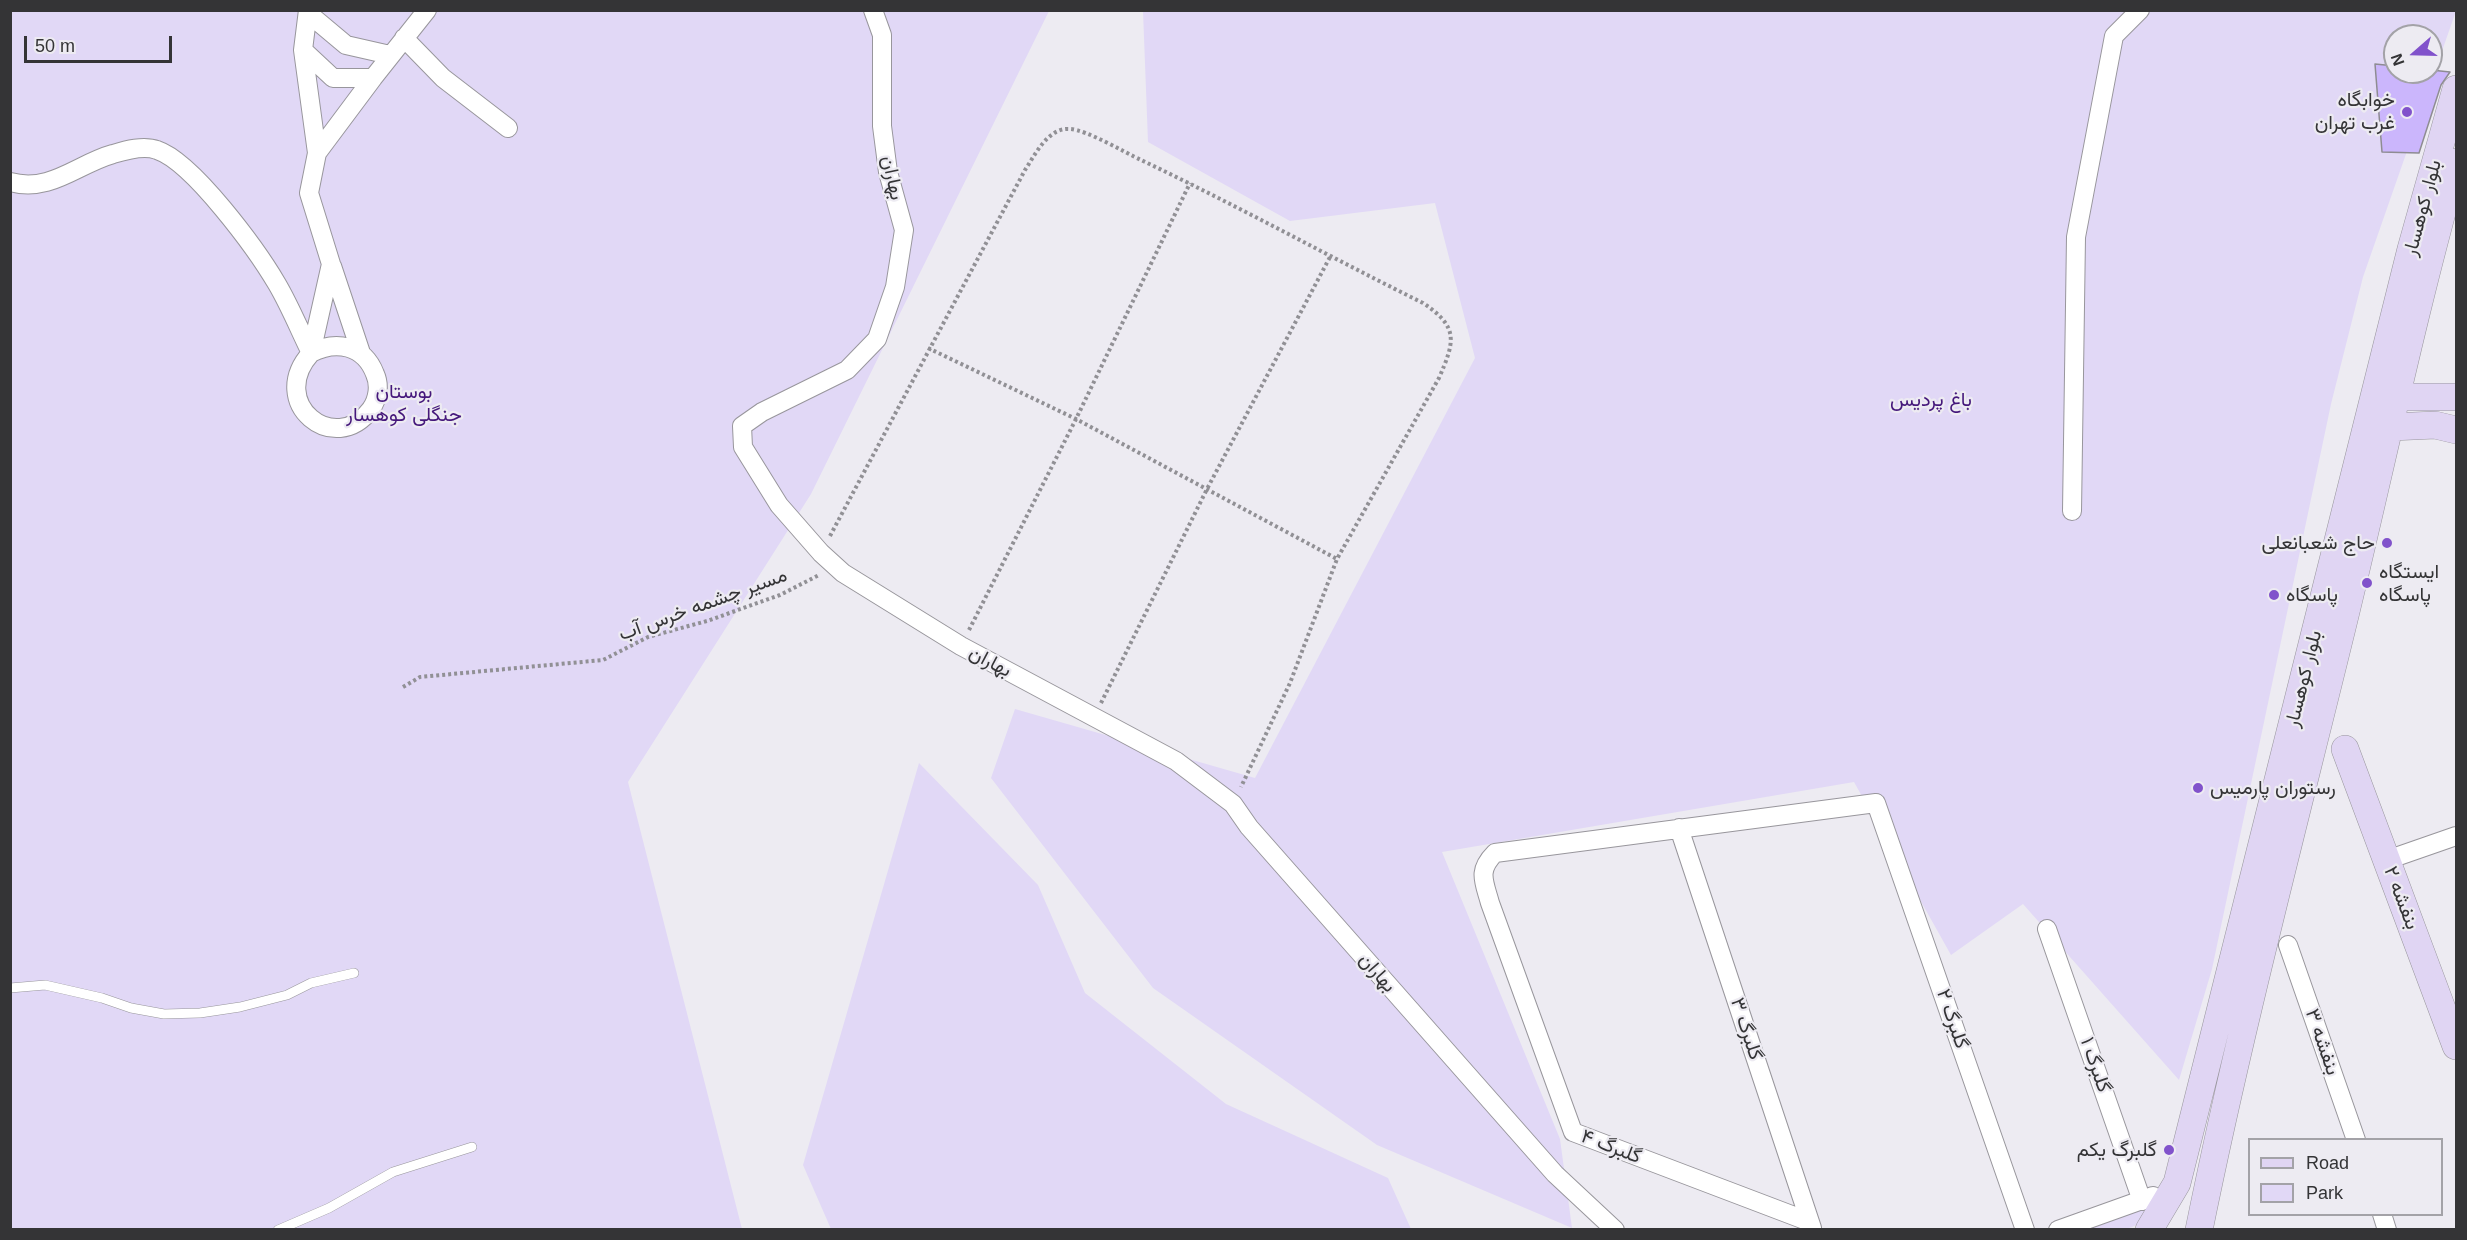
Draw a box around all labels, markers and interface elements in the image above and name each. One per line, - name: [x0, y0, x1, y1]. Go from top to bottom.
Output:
- scale bar: [27, 24, 176, 62]
- north arrow: [2383, 24, 2443, 84]
- text: 50 m: [35, 36, 75, 56]
- text: N: [2388, 51, 2407, 68]
- place label: خوابگاه غرب تهران: [2315, 88, 2395, 135]
- marker: خوابگاه غرب تهران: [2400, 105, 2414, 119]
- street label: بهاران: [876, 154, 908, 202]
- street label: بلوار کوهسار: [2399, 157, 2447, 259]
- park label: بوستان جنگلی کوهسار: [346, 380, 462, 427]
- park label: باغ پردیس: [1890, 388, 1972, 412]
- place label: حاج شعبانعلی: [2262, 531, 2375, 555]
- marker: حاج شعبانعلی: [2380, 536, 2394, 550]
- place label: ایستگاه پاسگاه: [2379, 560, 2439, 607]
- street label: مسیر چشمه خرس آب: [616, 563, 790, 647]
- marker: ایستگاه پاسگاه: [2360, 576, 2374, 590]
- place label: پاسگاه: [2286, 583, 2338, 607]
- marker: پاسگاه: [2267, 588, 2281, 602]
- street label: بلوار کوهسار: [2280, 628, 2328, 730]
- street label: بهاران: [965, 641, 1015, 683]
- place label: رستوران پارمیس: [2210, 776, 2336, 800]
- marker: رستوران پارمیس: [2191, 781, 2205, 795]
- street label: بنفشه ۲: [2378, 863, 2424, 933]
- street label: بهاران: [1353, 948, 1401, 998]
- street label: گلبرگ ۲: [1931, 986, 1973, 1052]
- street label: گلبرگ ۳: [1725, 995, 1767, 1063]
- street label: بنفشه ۳: [2299, 1006, 2345, 1078]
- street label: گلبرگ ۱: [2074, 1034, 2116, 1096]
- street label: گلبرگ ۴: [1578, 1125, 1644, 1169]
- place label: گلبرگ یکم: [2077, 1138, 2157, 1162]
- legend: [2248, 1138, 2443, 1216]
- marker: گلبرگ یکم: [2162, 1143, 2176, 1157]
- text: Road: [2306, 1153, 2349, 1173]
- text: Park: [2306, 1183, 2343, 1203]

